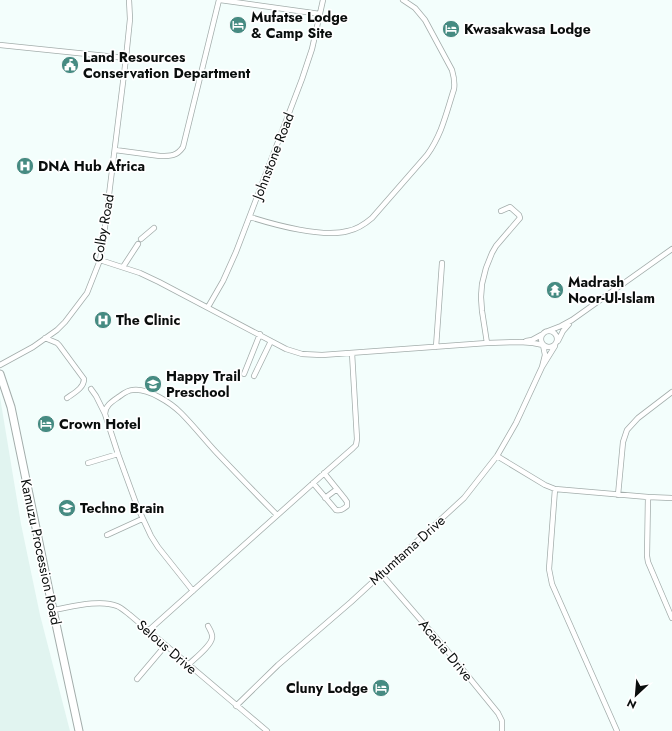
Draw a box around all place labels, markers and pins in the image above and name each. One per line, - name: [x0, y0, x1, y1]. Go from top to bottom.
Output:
- place label: Mufatse Lodge & Camp Site: [251, 7, 348, 43]
- hotel icon: Mufatse Lodge & Camp Site: [228, 15, 248, 35]
- hotel icon: Kwasakwasa Lodge: [441, 19, 461, 39]
- place label: Kwasakwasa Lodge: [464, 19, 591, 39]
- place label: Land Resources Conservation Department: [83, 47, 251, 83]
- public building icon: Land Resources Conservation Department: [60, 55, 80, 75]
- hospital icon: DNA Hub Africa: [15, 156, 35, 176]
- place label: DNA Hub Africa: [38, 156, 145, 176]
- place label: Madrash Noor-Ul-Islam: [568, 272, 655, 308]
- temple icon: Madrash Noor-Ul-Islam: [545, 280, 565, 300]
- hospital icon: The Clinic: [93, 310, 113, 330]
- place label: The Clinic: [116, 310, 180, 330]
- place label: Happy Trail Preschool: [166, 366, 241, 402]
- school or university icon: Happy Trail Preschool: [143, 374, 163, 394]
- hotel icon: Crown Hotel: [36, 414, 56, 434]
- place label: Crown Hotel: [59, 414, 141, 434]
- school or university icon: Techno Brain: [57, 498, 77, 518]
- place label: Techno Brain: [80, 498, 164, 518]
- place label: Cluny Lodge: [286, 678, 368, 698]
- hotel icon: Cluny Lodge: [371, 678, 391, 698]

